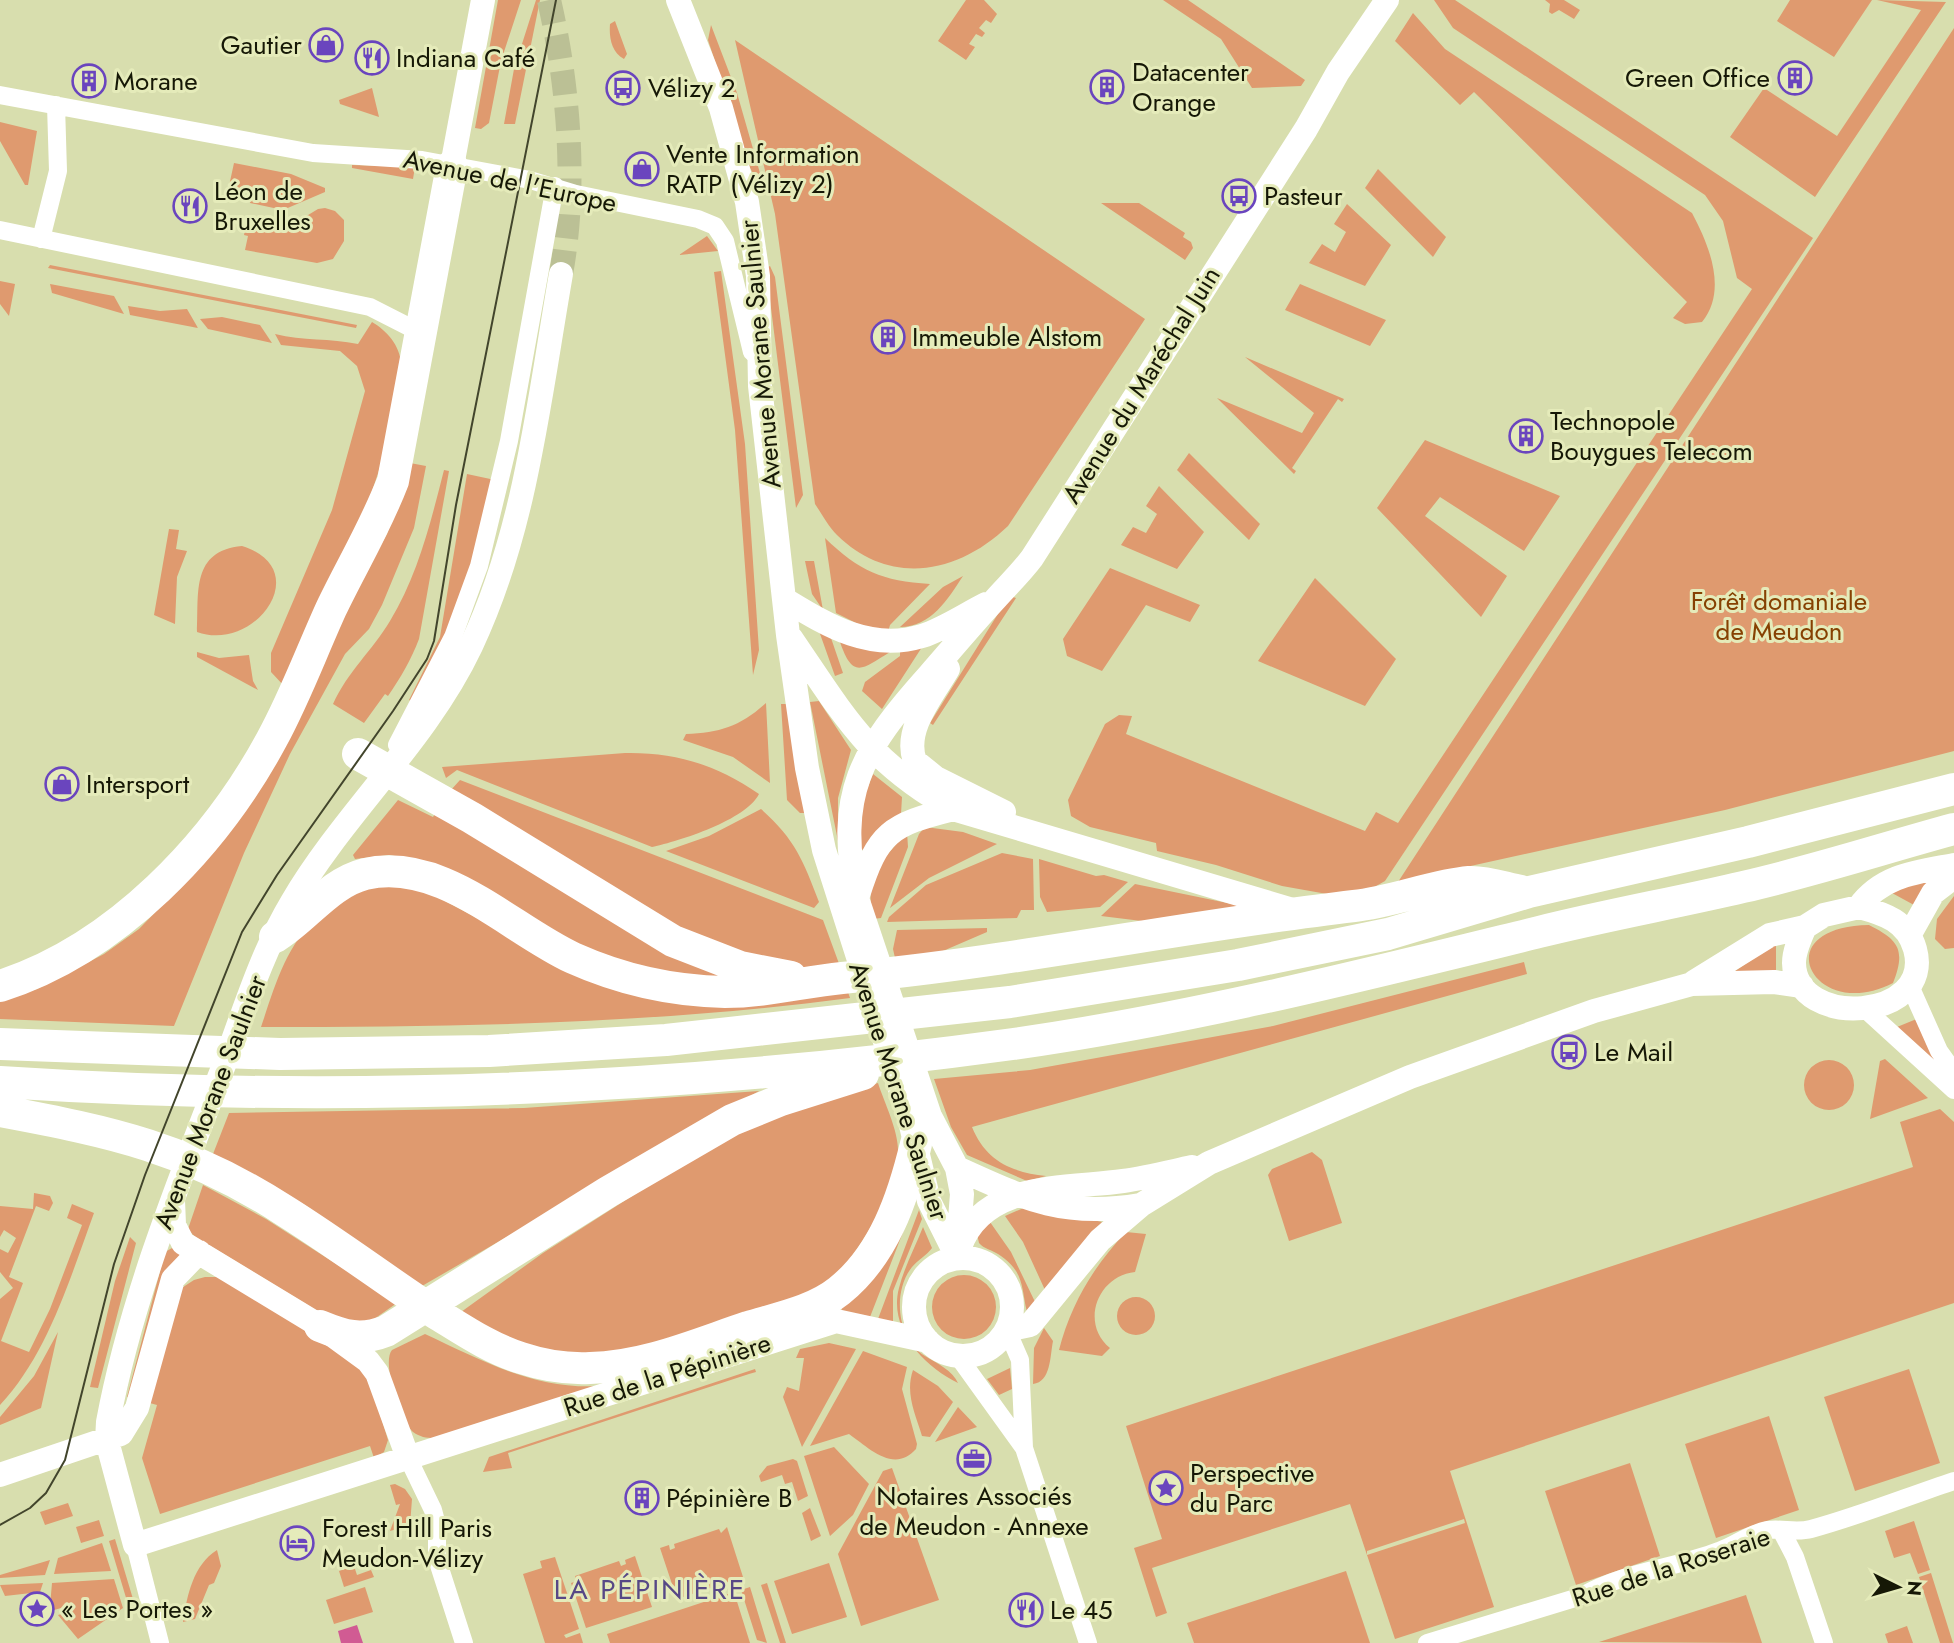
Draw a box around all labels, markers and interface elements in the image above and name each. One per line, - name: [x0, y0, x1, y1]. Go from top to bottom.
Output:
- place label: Gautier: [220, 26, 302, 64]
- shop icon: Gautier: [307, 26, 345, 64]
- restaurant icon: Indiana Café: [353, 39, 391, 77]
- place label: Indiana Café: [396, 39, 535, 77]
- place label: Datacenter Orange: [1132, 53, 1249, 121]
- place label: Green Office: [1625, 59, 1770, 97]
- building icon: Green Office: [1776, 59, 1814, 97]
- building icon: Morane: [70, 62, 108, 100]
- place label: Morane: [114, 62, 198, 100]
- building icon: Datacenter Orange: [1088, 68, 1126, 106]
- bus stop icon: Vélizy 2: [604, 69, 642, 107]
- place label: Vélizy 2: [648, 69, 736, 107]
- place label: Vente Information RATP (Vélizy 2): [666, 135, 860, 203]
- street label: Avenue de l'Europe: [400, 140, 620, 222]
- shop icon: Vente Information RATP (Vélizy 2): [623, 150, 661, 188]
- place label: Léon de Bruxelles: [214, 172, 311, 240]
- bus stop icon: Pasteur: [1220, 177, 1258, 215]
- place label: Pasteur: [1264, 177, 1343, 215]
- restaurant icon: Léon de Bruxelles: [171, 187, 209, 225]
- street label: Avenue Morane Saulnier: [729, 218, 791, 490]
- street label: Avenue du Maréchal Juin: [1052, 259, 1230, 511]
- building icon: Immeuble Alstom: [869, 318, 907, 356]
- place label: Immeuble Alstom: [912, 318, 1102, 356]
- place label: Technopole Bouygues Telecom: [1550, 402, 1753, 470]
- building icon: Technopole Bouygues Telecom: [1507, 417, 1545, 455]
- park label: Forêt domaniale de Meudon: [1691, 582, 1867, 650]
- shop icon: Intersport: [43, 765, 81, 803]
- place label: Intersport: [86, 765, 190, 803]
- street label: Avenue Morane Saulnier: [839, 957, 959, 1225]
- street label: Avenue Morane Saulnier: [144, 969, 276, 1235]
- bus stop icon: Le Mail: [1550, 1033, 1588, 1071]
- place label: Le Mail: [1594, 1033, 1673, 1071]
- street label: Rue de la Pépinière: [558, 1324, 776, 1426]
- office icon: Notaires Associés de Meudon - Annexe: [955, 1440, 993, 1478]
- place label: Perspective du Parc: [1190, 1454, 1314, 1522]
- place icon: Perspective du Parc: [1147, 1469, 1185, 1507]
- place label: Notaires Associés de Meudon - Annexe: [859, 1477, 1089, 1545]
- building icon: Pépinière B: [623, 1479, 661, 1517]
- place label: Pépinière B: [666, 1479, 792, 1517]
- place label: Forest Hill Paris Meudon-Vélizy: [322, 1509, 492, 1577]
- street label: Rue de la Roseraie: [1567, 1517, 1775, 1617]
- hotel icon: Forest Hill Paris Meudon-Vélizy: [278, 1524, 316, 1562]
- north arrow: [1863, 1552, 1933, 1622]
- district label: LA PÉPINIÈRE: [554, 1569, 746, 1610]
- text: N: [1900, 1580, 1929, 1597]
- place icon: « Les Portes »: [18, 1590, 56, 1628]
- place label: « Les Portes »: [61, 1590, 213, 1628]
- restaurant icon: Le 45: [1007, 1591, 1045, 1629]
- place label: Le 45: [1050, 1591, 1113, 1629]

